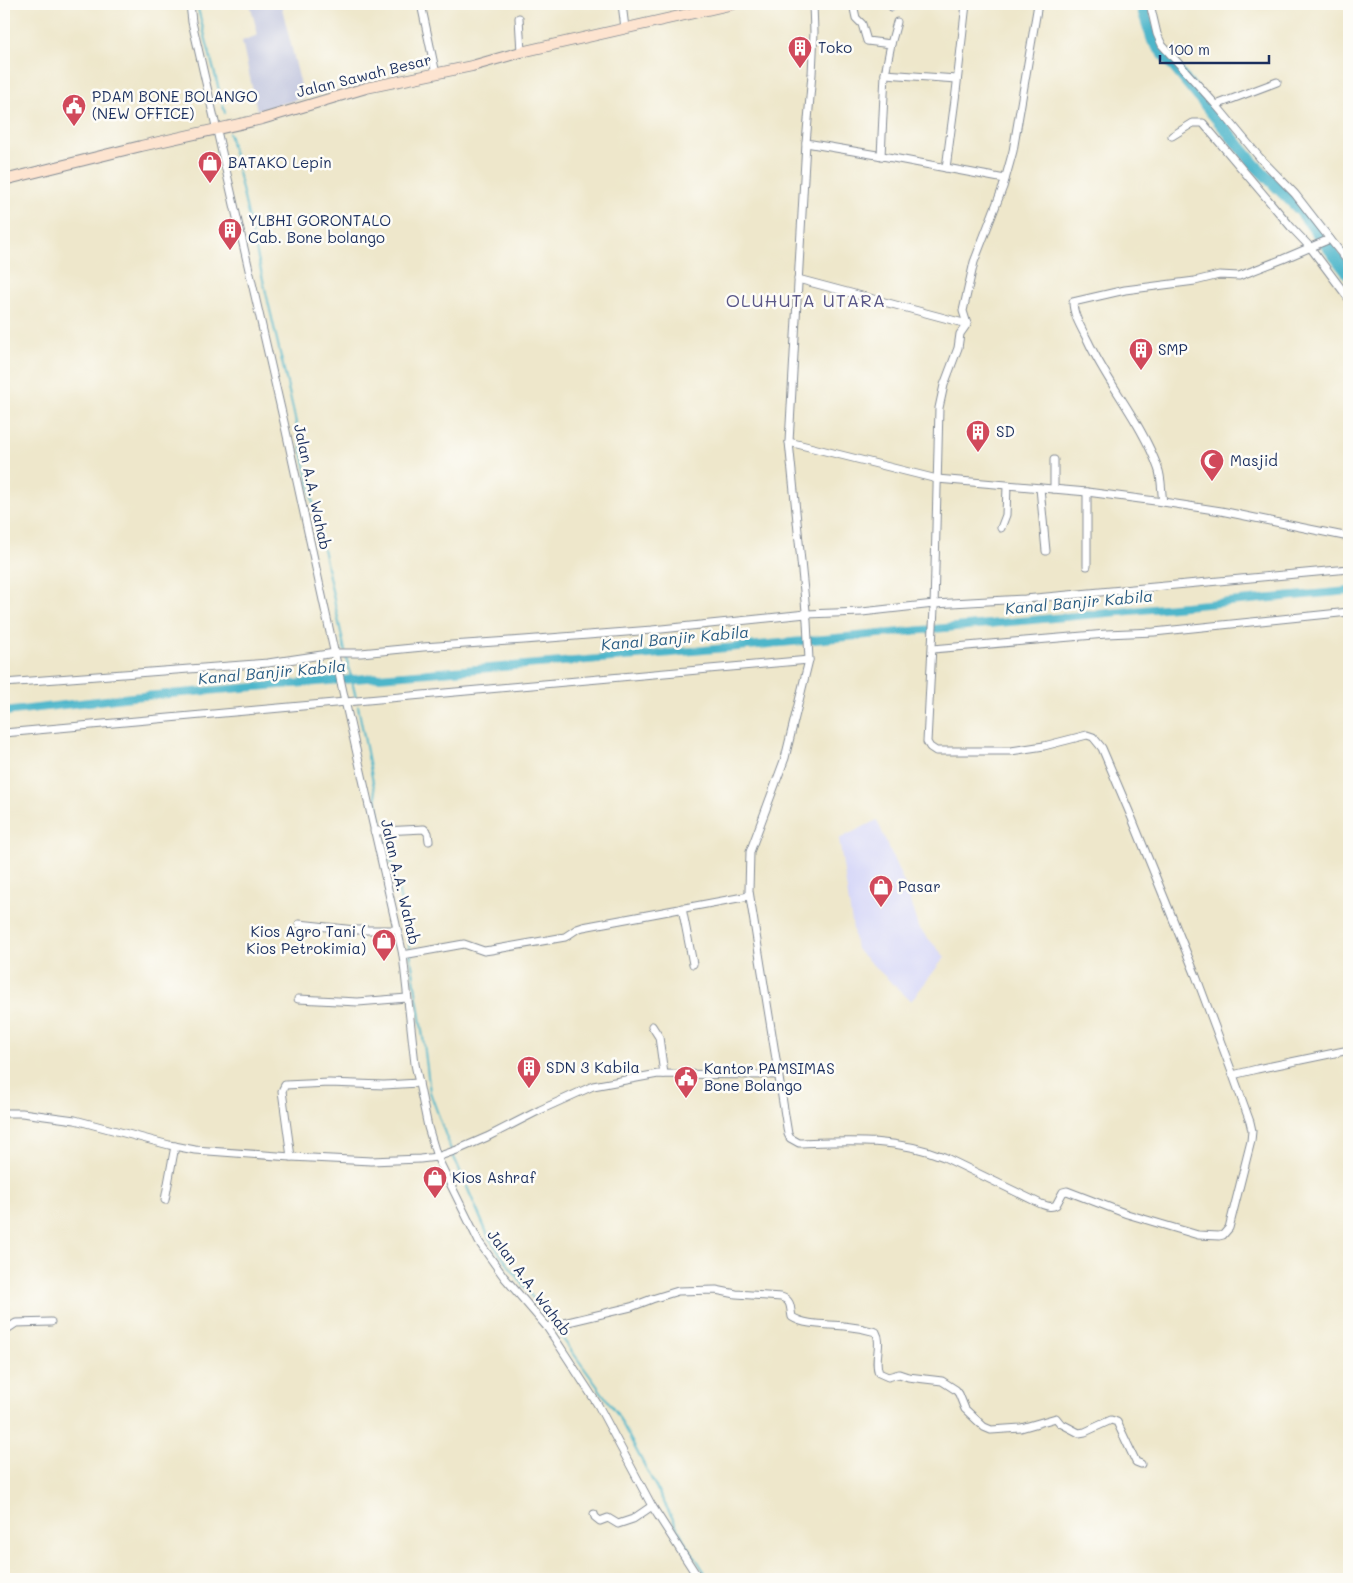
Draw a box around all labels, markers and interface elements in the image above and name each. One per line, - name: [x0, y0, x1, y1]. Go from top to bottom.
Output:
- scale bar: [1160, 32, 1269, 64]
- building icon: Toko: [787, 35, 813, 69]
- place label: Toko: [818, 37, 852, 57]
- text: 100 m: [1168, 39, 1210, 59]
- street label: Jalan Sawah Besar: [294, 49, 433, 101]
- place label: PDAM BONE BOLANGO (NEW OFFICE): [92, 86, 258, 123]
- public building icon: PDAM BONE BOLANGO (NEW OFFICE): [61, 93, 87, 127]
- shop icon: BATAKO Lepin: [197, 150, 223, 184]
- place label: BATAKO Lepin: [228, 152, 332, 172]
- place label: YLBHI GORONTALO Cab. Bone bolango: [248, 210, 391, 247]
- building icon: YLBHI GORONTALO Cab. Bone bolango: [217, 217, 243, 251]
- district label: OLUHUTA UTARA: [726, 288, 886, 312]
- building icon: SMP: [1128, 337, 1154, 371]
- place label: SMP: [1158, 339, 1188, 359]
- building icon: SD: [965, 419, 991, 453]
- place label: SD: [996, 421, 1015, 441]
- street label: Jalan A.A. Wahab: [290, 422, 336, 552]
- mosque icon: Masjid: [1199, 448, 1225, 482]
- place label: Masjid: [1230, 450, 1278, 470]
- water label: Kanal Banjir Kabila: [1004, 585, 1154, 618]
- water label: Kanal Banjir Kabila: [600, 621, 750, 654]
- water label: Kanal Banjir Kabila: [197, 655, 347, 688]
- street label: Jalan A.A. Wahab: [377, 817, 425, 946]
- shop icon: Pasar: [868, 874, 894, 908]
- place label: Pasar: [898, 876, 941, 896]
- place label: Kios Agro Tani ( Kios Petrokimia): [246, 921, 366, 958]
- shop icon: Kios Agro Tani ( Kios Petrokimia): [371, 928, 397, 962]
- building icon: SDN 3 Kabila: [516, 1055, 542, 1089]
- place label: SDN 3 Kabila: [546, 1057, 640, 1077]
- place label: Kantor PAMSIMAS Bone Bolango: [704, 1058, 835, 1095]
- public building icon: Kantor PAMSIMAS Bone Bolango: [673, 1065, 699, 1099]
- shop icon: Kios Ashraf: [422, 1165, 448, 1199]
- place label: Kios Ashraf: [452, 1167, 537, 1187]
- street label: Jalan A.A. Wahab: [483, 1225, 576, 1340]

